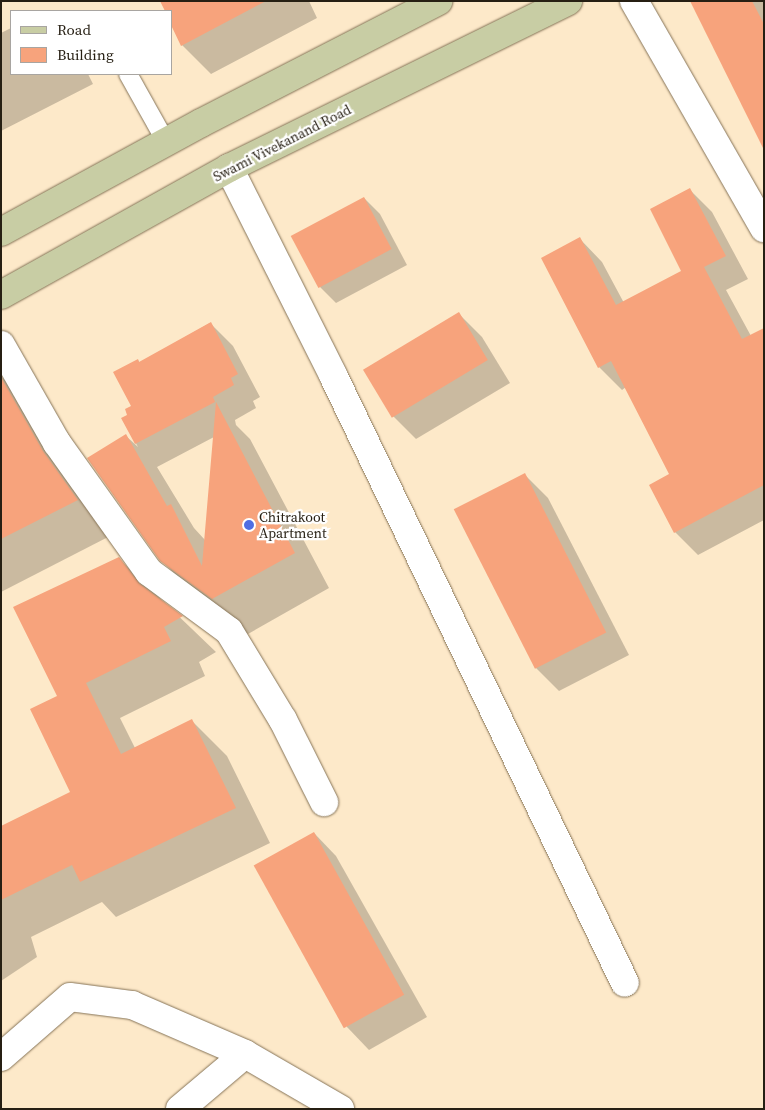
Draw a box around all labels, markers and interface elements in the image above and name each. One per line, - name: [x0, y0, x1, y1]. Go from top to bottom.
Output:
- legend: [10, 10, 172, 75]
- text: Road: [57, 19, 91, 40]
- text: Building: [57, 44, 114, 65]
- street label: Swami Vivekanand Road: [210, 101, 354, 185]
- place label: Chitrakoot Apartment: [259, 509, 327, 542]
- marker: Chitrakoot Apartment: [243, 519, 255, 531]

